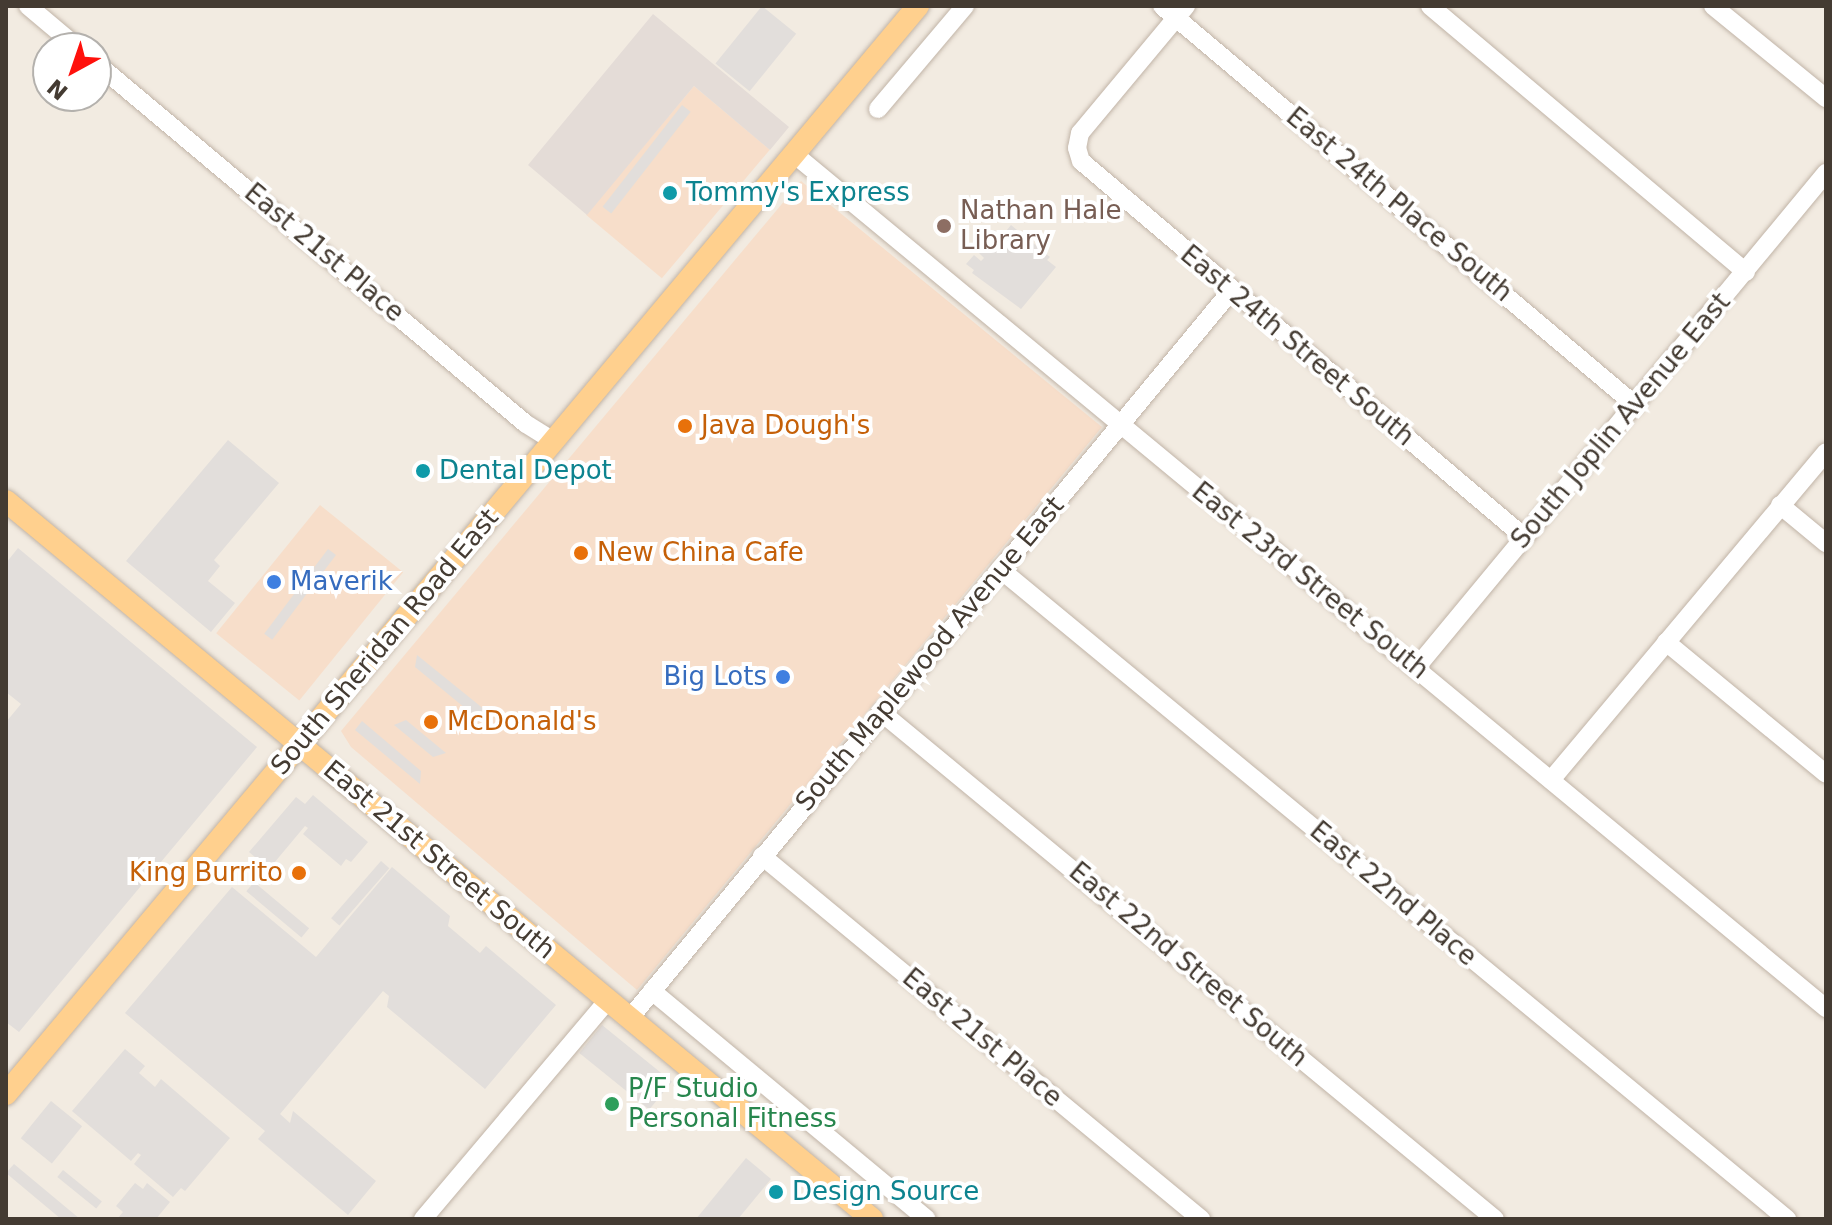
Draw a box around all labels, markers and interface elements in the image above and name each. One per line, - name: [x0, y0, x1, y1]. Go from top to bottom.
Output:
- north arrow: [32, 32, 112, 112]
- text: N: [42, 74, 73, 105]
- street label: East 24th Place South: [1280, 101, 1518, 309]
- street label: East 21st Place: [238, 177, 410, 329]
- place label: Tommy's Express: [686, 177, 910, 209]
- marker: Tommy's Express: [661, 184, 679, 202]
- place label: Nathan Hale Library: [960, 195, 1121, 256]
- marker: Nathan Hale Library: [935, 217, 953, 235]
- street label: East 24th Street South: [1174, 239, 1420, 453]
- street label: South Joplin Avenue East: [1505, 287, 1737, 555]
- place label: Java Dough's: [701, 410, 870, 442]
- marker: Java Dough's: [676, 417, 694, 435]
- place label: Dental Depot: [439, 455, 612, 487]
- marker: Dental Depot: [414, 462, 432, 480]
- street label: East 23rd Street South: [1185, 476, 1435, 686]
- street label: South Maplewood Avenue East: [789, 490, 1071, 818]
- street label: South Sheridan Road East: [265, 503, 505, 781]
- place label: New China Cafe: [597, 537, 804, 569]
- marker: New China Cafe: [572, 544, 590, 562]
- place label: Maverik: [290, 566, 393, 598]
- marker: Maverik: [265, 573, 283, 591]
- place label: Big Lots: [663, 661, 767, 693]
- marker: Big Lots: [774, 668, 792, 686]
- place label: McDonald's: [447, 706, 596, 738]
- marker: McDonald's: [422, 713, 440, 731]
- street label: East 21st Street South: [317, 754, 561, 966]
- street label: East 22nd Place: [1303, 815, 1483, 973]
- street label: East 22nd Street South: [1062, 856, 1314, 1074]
- place label: King Burrito: [129, 857, 283, 889]
- marker: King Burrito: [290, 864, 308, 882]
- street label: East 21st Place: [896, 962, 1068, 1114]
- place label: P/F Studio Personal Fitness: [628, 1073, 837, 1134]
- marker: P/F Studio Personal Fitness: [603, 1095, 621, 1113]
- place label: Design Source: [792, 1176, 979, 1208]
- marker: Design Source: [767, 1183, 785, 1201]

